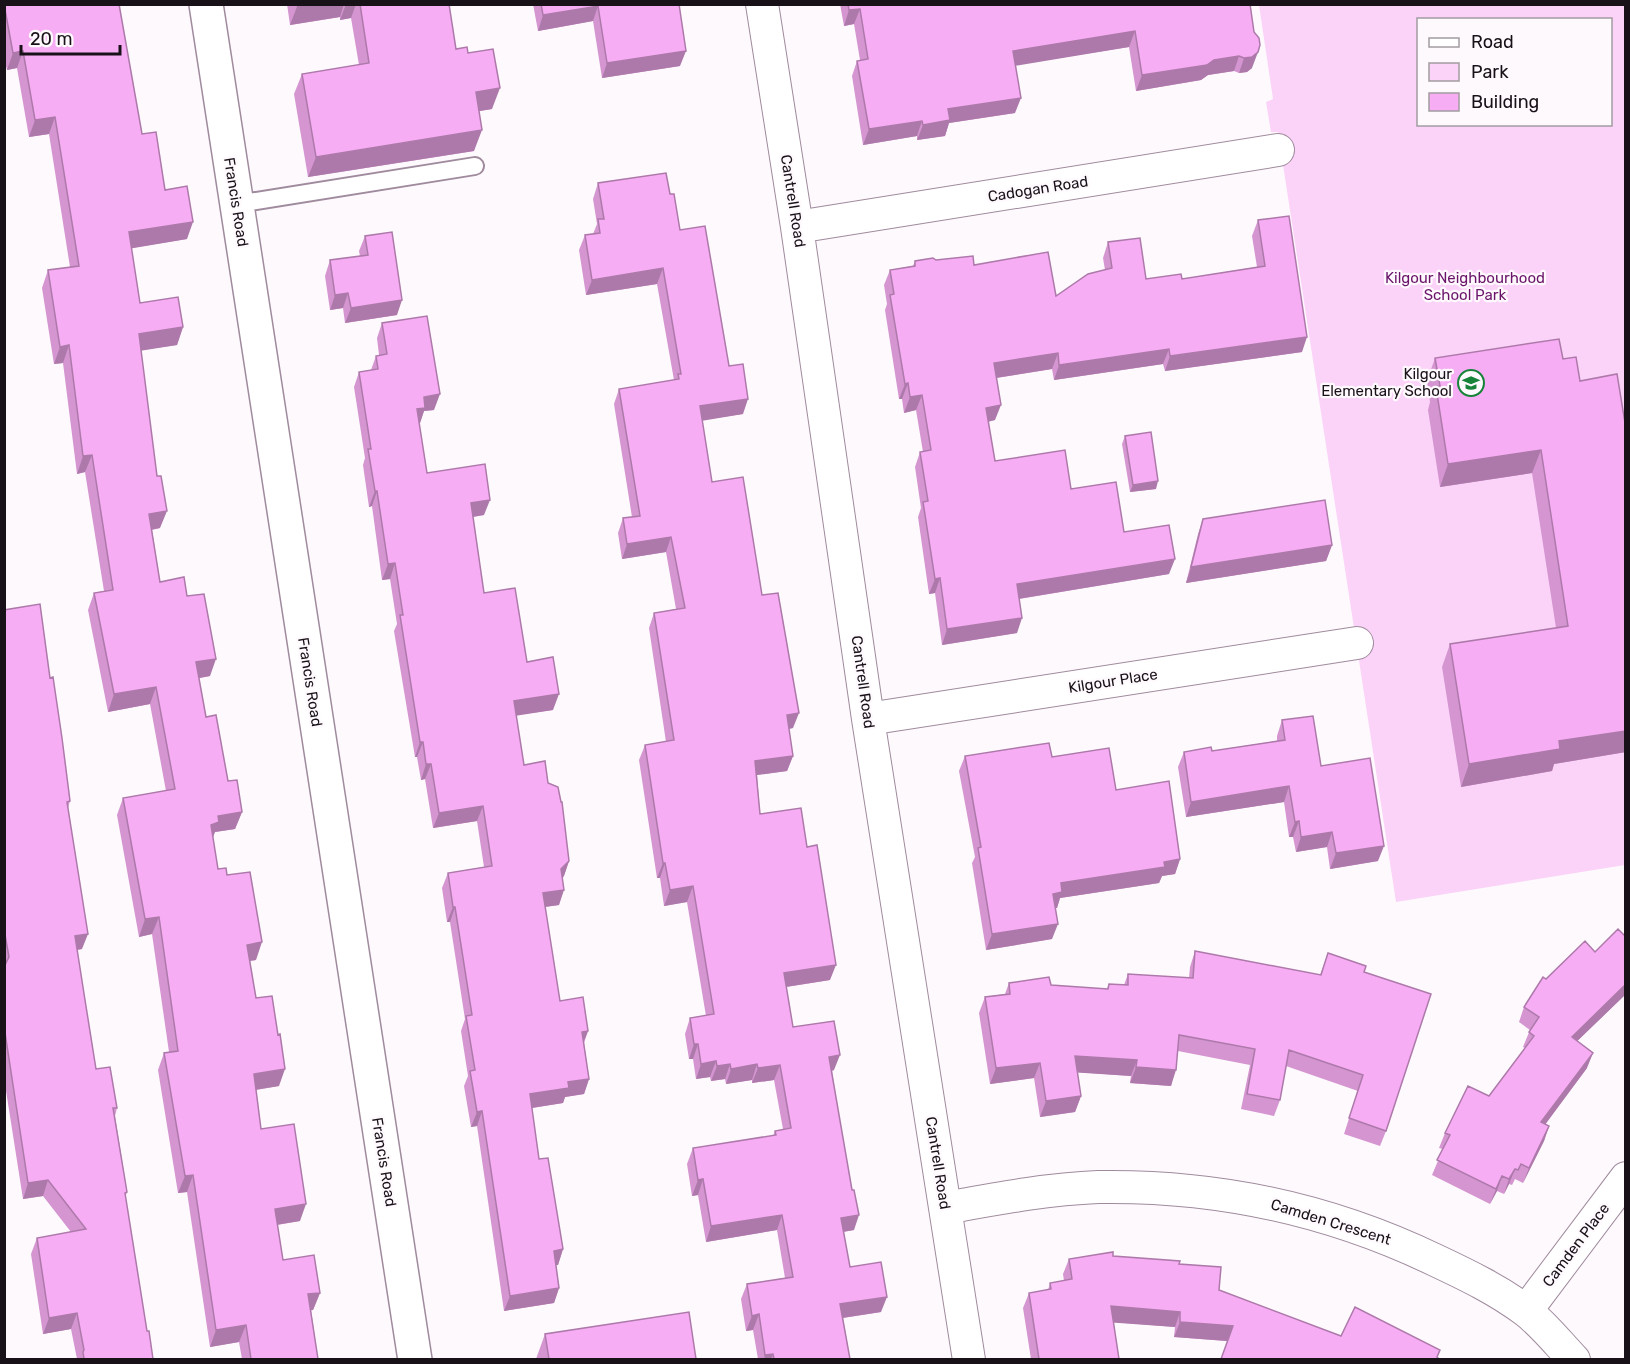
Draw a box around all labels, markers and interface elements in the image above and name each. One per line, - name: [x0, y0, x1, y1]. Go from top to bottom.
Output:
- scale bar: [21, 18, 120, 56]
- legend: [1417, 18, 1612, 126]
- text: 20 m: [30, 28, 72, 50]
- text: Road: [1471, 31, 1514, 53]
- text: Park: [1471, 61, 1509, 83]
- text: Building: [1471, 91, 1539, 113]
- street label: Cantrell Road: [777, 153, 809, 249]
- street label: Francis Road: [220, 156, 252, 248]
- street label: Cadogan Road: [987, 172, 1089, 206]
- park label: Kilgour Neighbourhood School Park: [1385, 269, 1545, 304]
- place label: Kilgour Elementary School: [1321, 365, 1452, 400]
- school or university icon: Kilgour Elementary School: [1456, 368, 1486, 398]
- street label: Cantrell Road: [848, 634, 878, 730]
- street label: Francis Road: [294, 636, 326, 728]
- street label: Kilgour Place: [1067, 665, 1159, 697]
- street label: Cantrell Road: [922, 1115, 954, 1211]
- street label: Francis Road: [368, 1116, 400, 1208]
- street label: Camden Crescent: [1269, 1195, 1393, 1249]
- street label: Camden Place: [1539, 1200, 1613, 1290]

